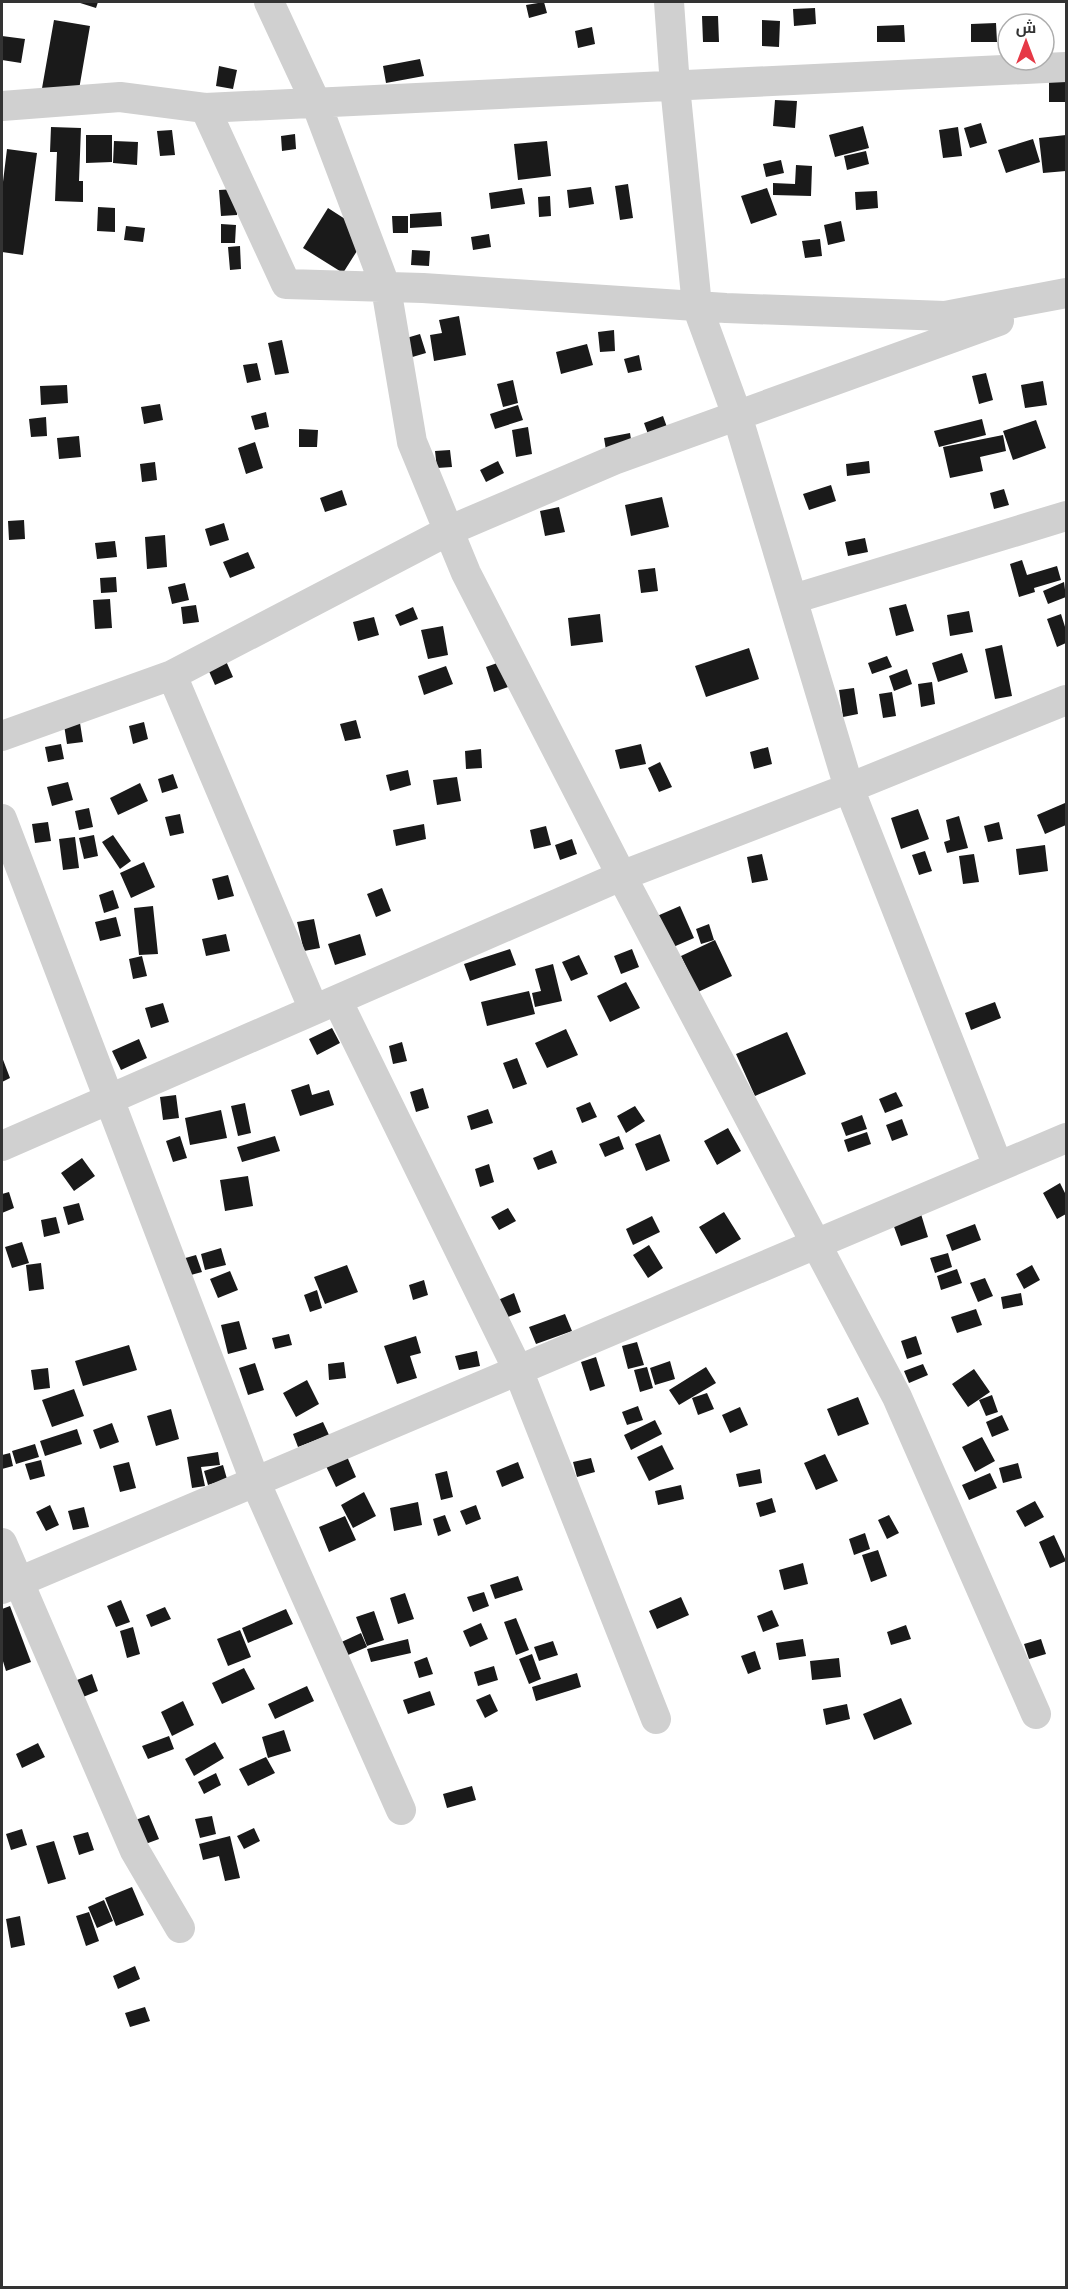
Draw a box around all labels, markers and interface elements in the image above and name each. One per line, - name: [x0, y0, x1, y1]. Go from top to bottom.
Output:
- north arrow: [996, 12, 1056, 72]
- text: ش: [1016, 19, 1036, 38]

